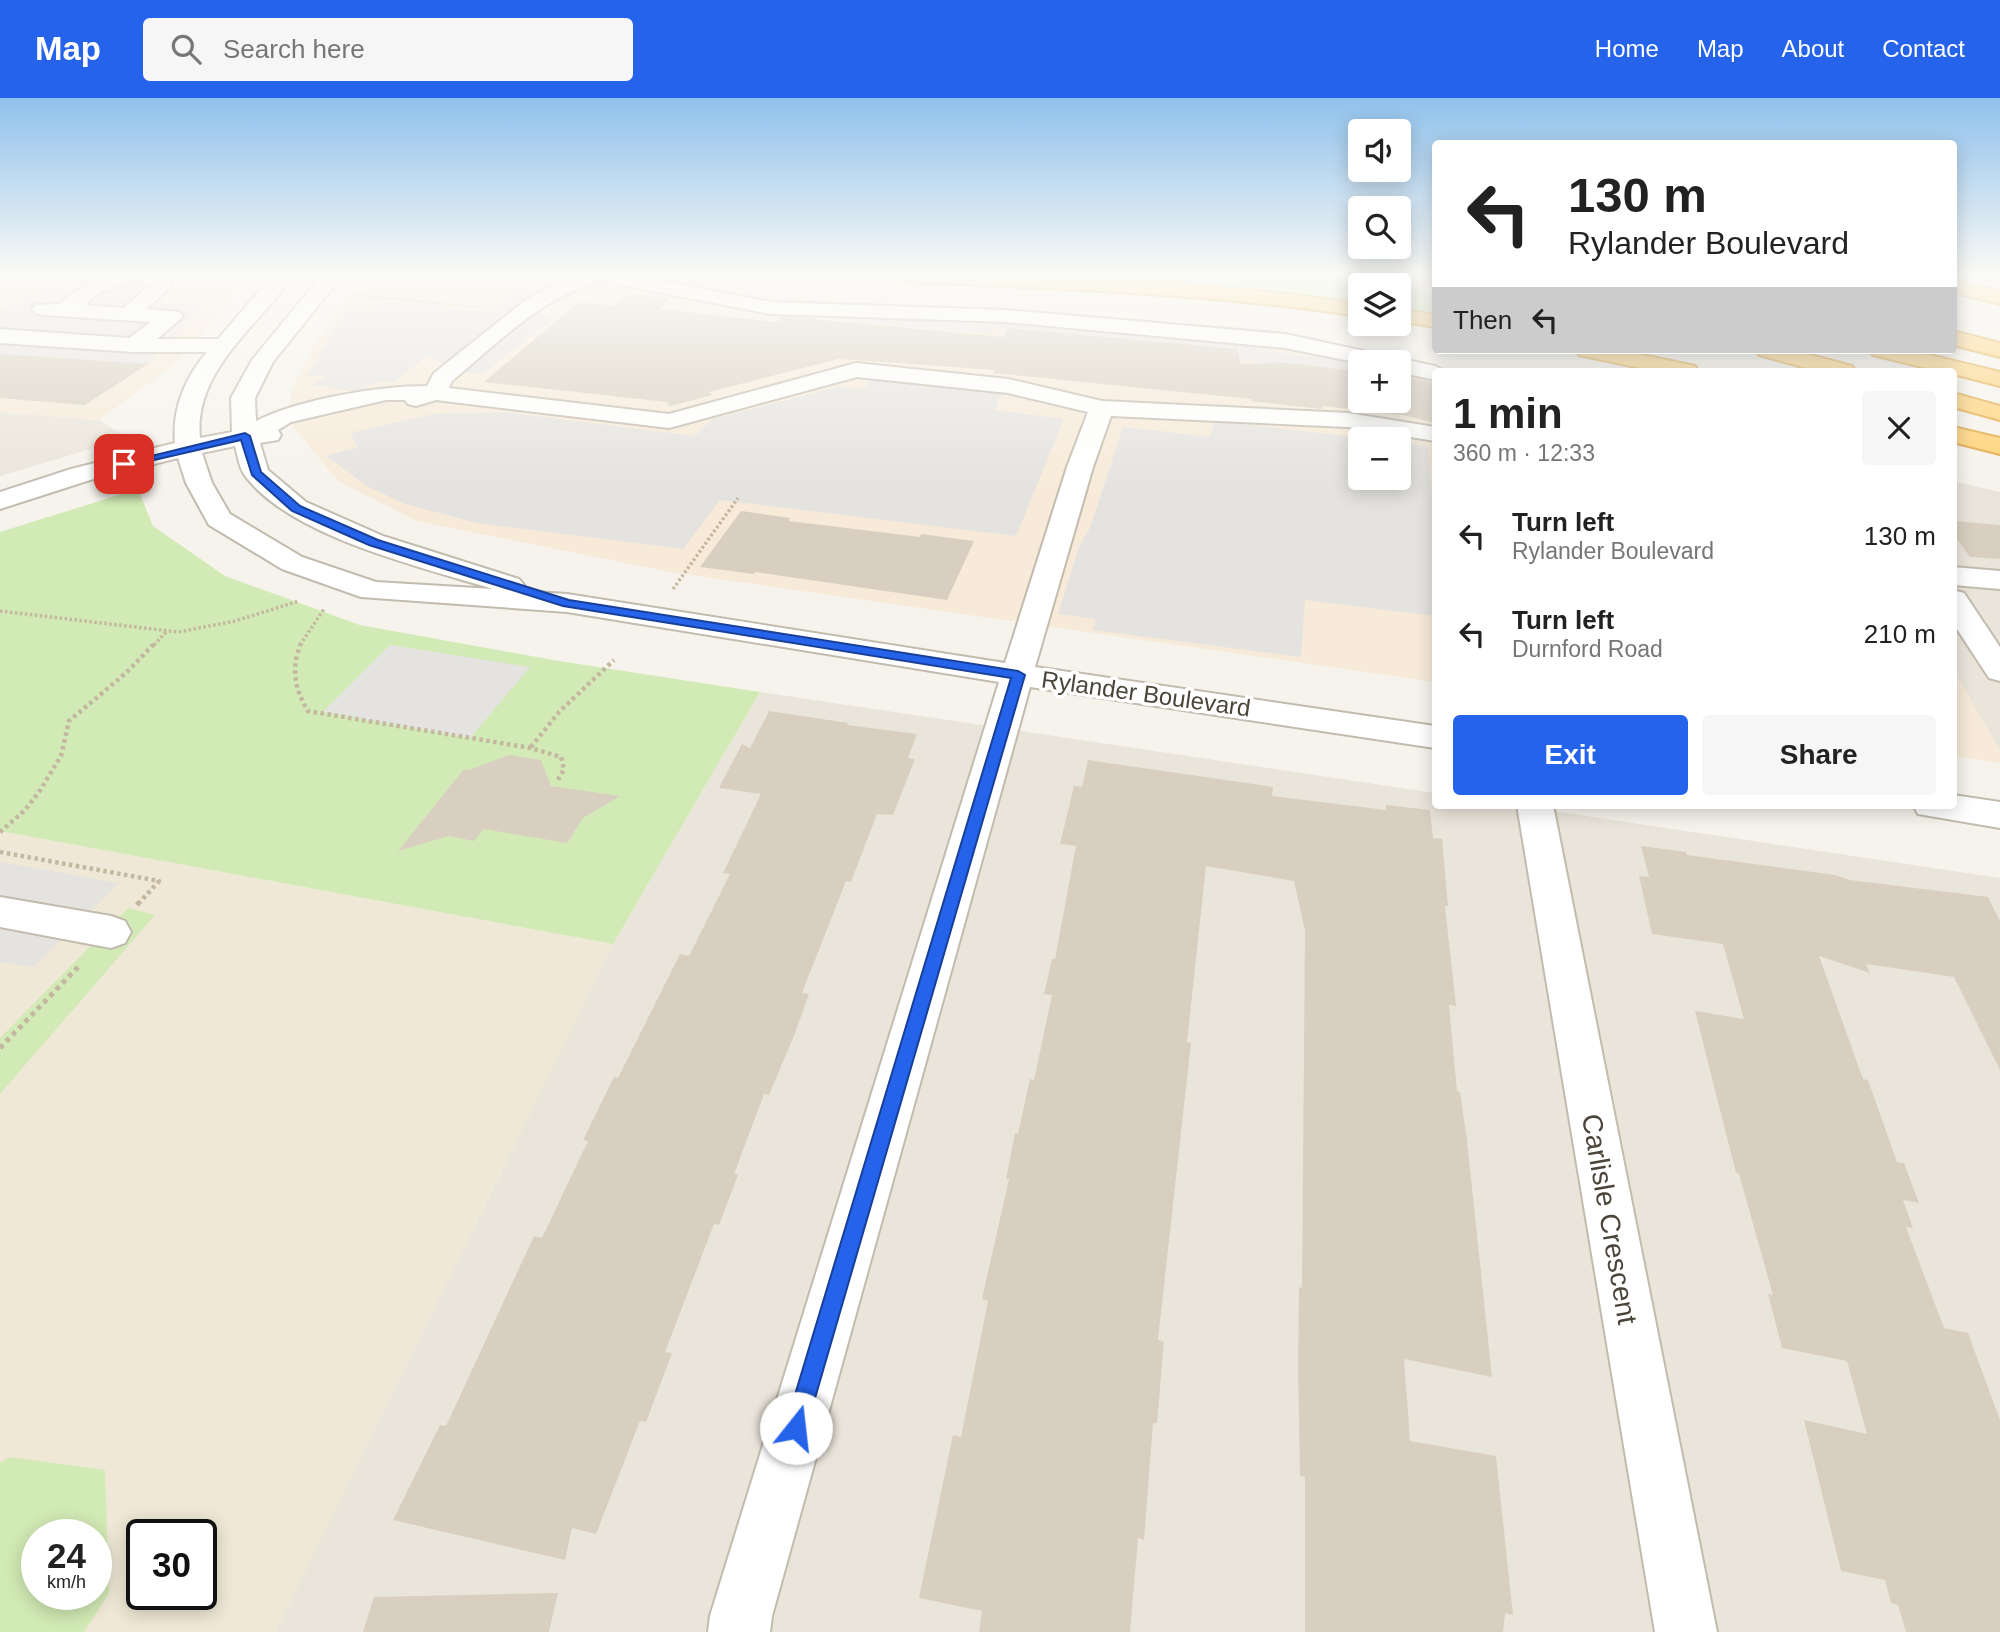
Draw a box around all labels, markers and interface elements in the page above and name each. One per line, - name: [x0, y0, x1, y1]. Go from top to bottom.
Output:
- search box: [143, 18, 633, 81]
- text: Map: [35, 30, 101, 67]
- icon: search: [167, 30, 205, 68]
- text: Search here: [223, 34, 365, 64]
- text: Home: [1595, 35, 1659, 62]
- text: Map: [1697, 35, 1744, 62]
- text: About: [1782, 35, 1844, 62]
- text: Contact: [1882, 35, 1965, 62]
- map controls: [1348, 119, 1411, 490]
- button: sound: [1348, 119, 1411, 182]
- icon: left: [1453, 168, 1544, 259]
- text: 130 m: [1568, 168, 1707, 222]
- button: search: [1348, 196, 1411, 259]
- text: Rylander Boulevard: [1568, 225, 1849, 261]
- button: layers: [1348, 273, 1411, 336]
- icon: left: [1526, 301, 1564, 339]
- text: Then: [1453, 305, 1512, 335]
- button: +: [1348, 350, 1411, 413]
- text: 1 min: [1453, 390, 1563, 437]
- button: close: [1862, 391, 1936, 465]
- button: −: [1348, 427, 1411, 490]
- pin: [94, 434, 154, 494]
- text: 360 m · 12:33: [1453, 440, 1595, 466]
- icon: arrive: [105, 445, 143, 483]
- text: Turn left: [1512, 507, 1614, 537]
- icon: left: [1453, 517, 1491, 555]
- text: 130 m: [1864, 521, 1936, 551]
- text: Rylander Boulevard: [1512, 538, 1714, 564]
- text: Turn left: [1512, 605, 1614, 635]
- icon: left: [1453, 615, 1491, 653]
- text: 210 m: [1864, 619, 1936, 649]
- text: Durnford Road: [1512, 636, 1663, 662]
- street label: Rylander Boulevard: [1040, 665, 1252, 722]
- button: Exit: [1453, 715, 1688, 795]
- button: Share: [1702, 715, 1936, 795]
- street label: Carlisle Crescent: [1576, 1111, 1643, 1327]
- position arrow: [759, 1391, 833, 1465]
- speed limit sign: 30: [126, 1519, 217, 1610]
- text: 24: [47, 1536, 86, 1575]
- text: km/h: [47, 1572, 86, 1592]

